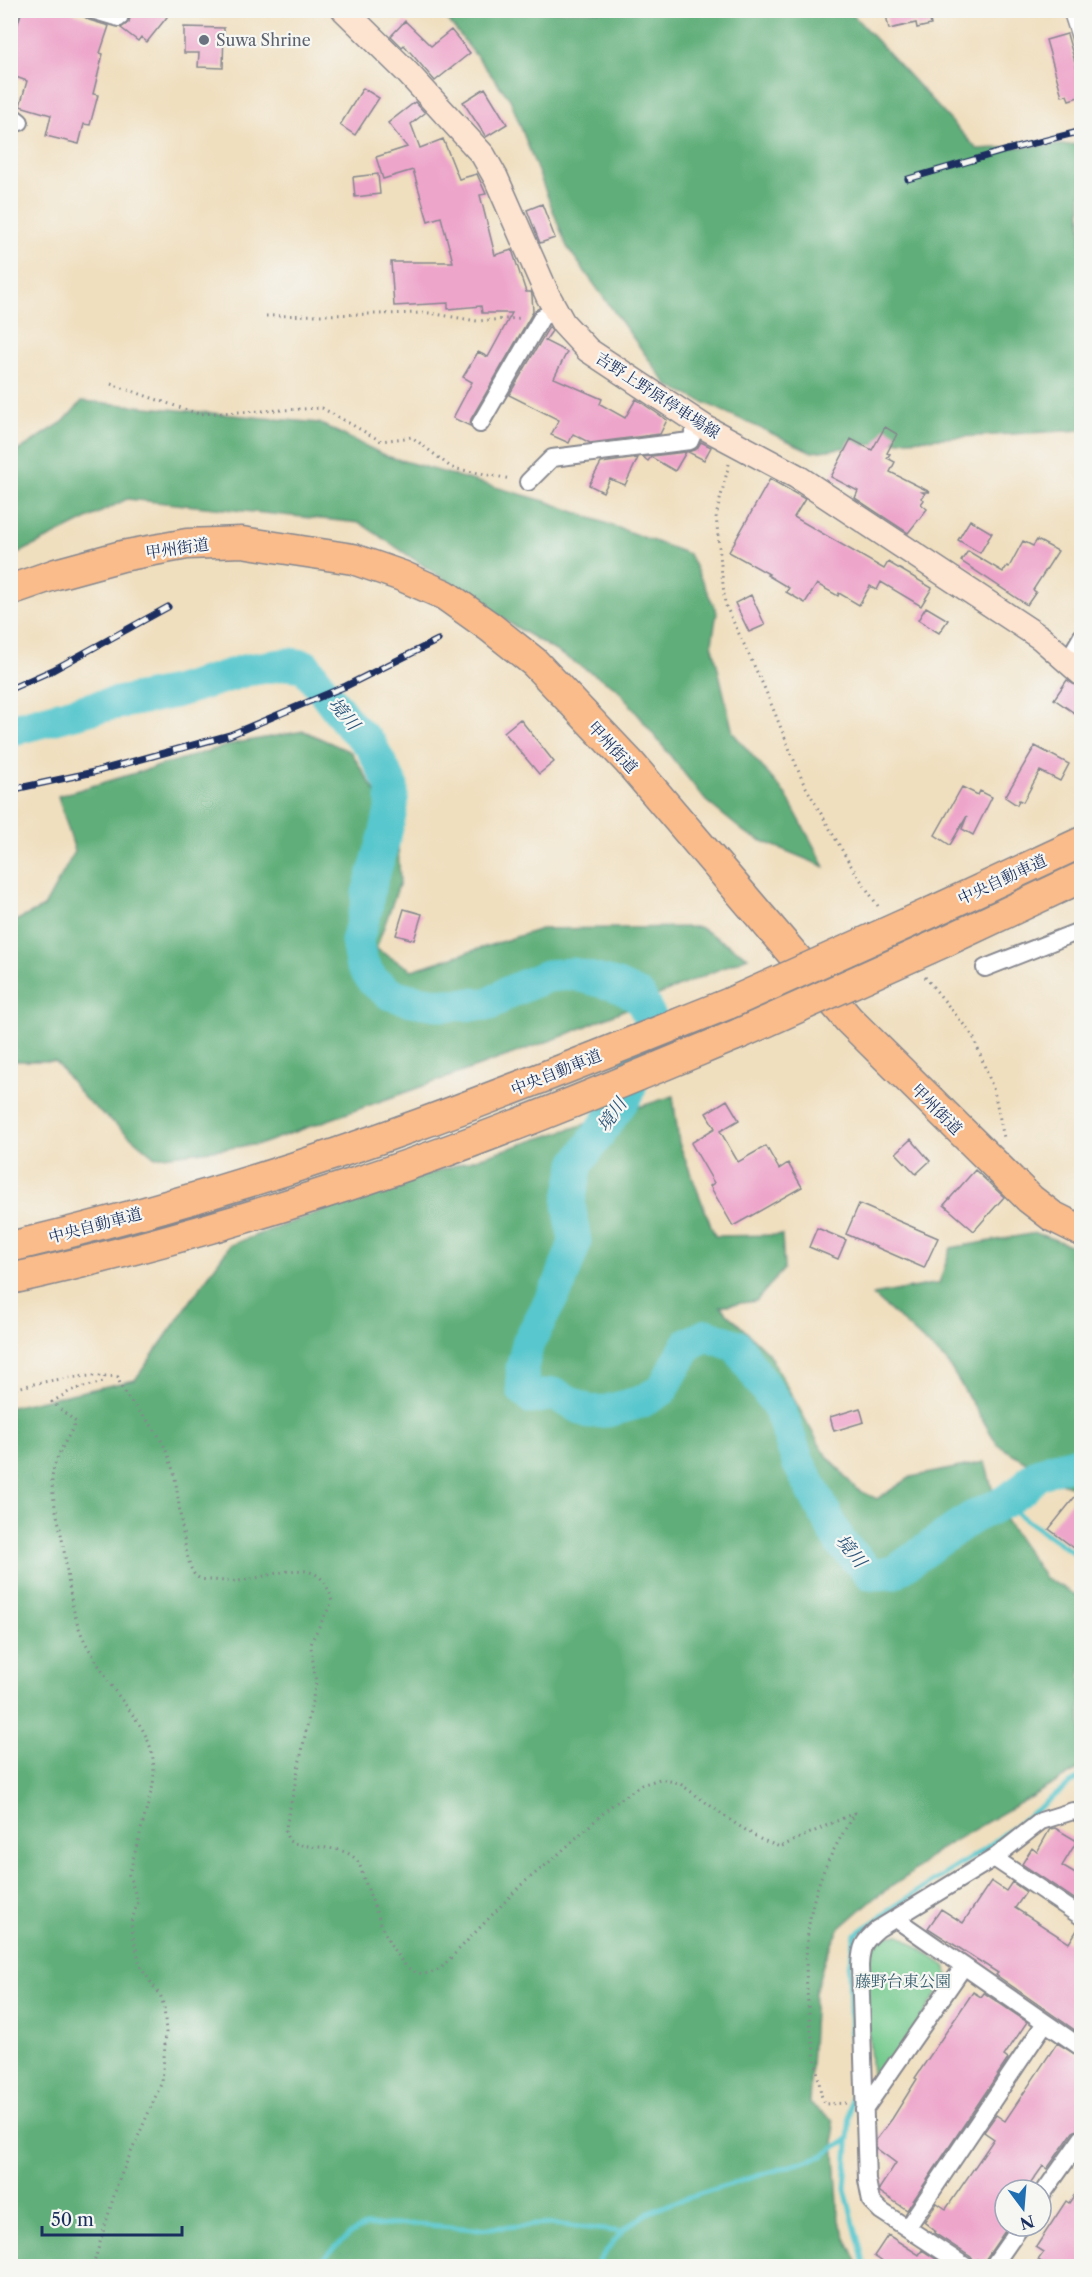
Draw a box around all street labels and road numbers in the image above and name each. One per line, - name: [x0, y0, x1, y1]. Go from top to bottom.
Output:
- street label: 吉野上野原停車場線: [592, 347, 724, 443]
- street label: 甲州街道: [144, 534, 210, 562]
- street label: 甲州街道: [584, 717, 642, 777]
- street label: 中央自動車道: [954, 850, 1050, 908]
- street label: 中央自動車道: [508, 1045, 604, 1099]
- street label: 甲州街道: [907, 1079, 967, 1139]
- street label: 中央自動車道: [46, 1203, 144, 1247]

